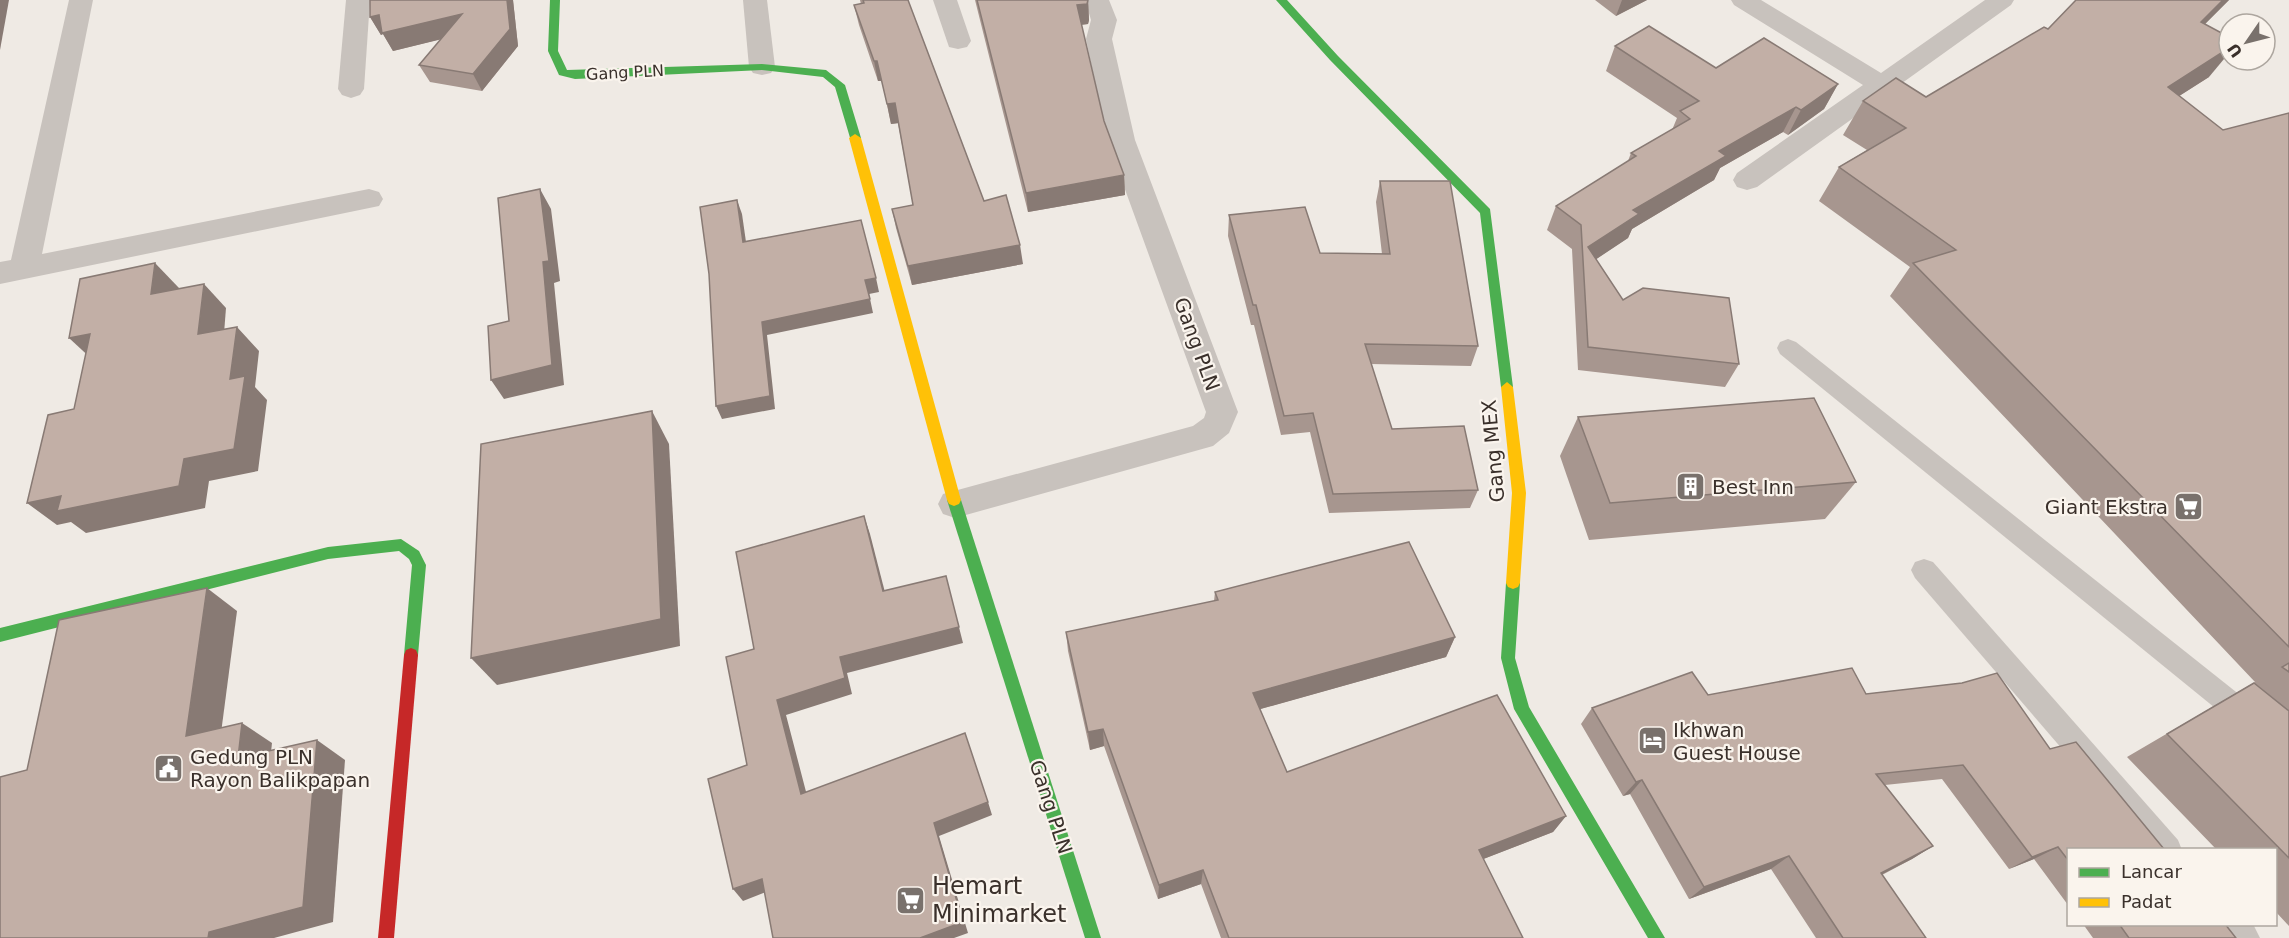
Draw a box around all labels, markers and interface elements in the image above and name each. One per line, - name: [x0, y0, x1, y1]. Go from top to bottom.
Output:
- north arrow: [2217, 12, 2277, 72]
- text: U: [2224, 40, 2247, 61]
- street label: Gang PLN: [586, 61, 665, 84]
- street label: Gang PLN: [1169, 294, 1225, 394]
- street label: Gang MEX: [1477, 398, 1509, 503]
- building icon: Best Inn: [1675, 471, 1707, 503]
- place label: Best Inn: [1712, 475, 1794, 499]
- supermarket icon: Giant Ekstra: [2173, 491, 2205, 523]
- place label: Giant Ekstra: [2045, 495, 2168, 519]
- place label: Ikhwan Guest House: [1673, 718, 1801, 765]
- hotel icon: Ikhwan Guest House: [1636, 725, 1668, 757]
- place label: Gedung PLN Rayon Balikpapan: [190, 745, 370, 792]
- public building icon: Gedung PLN Rayon Balikpapan: [153, 753, 185, 785]
- street label: Gang PLN: [1024, 757, 1078, 857]
- legend: [2067, 848, 2277, 926]
- text: Lancar: [2121, 861, 2182, 882]
- place label: Hemart Minimarket: [932, 872, 1066, 928]
- supermarket icon: Hemart Minimarket: [895, 884, 927, 916]
- text: Padat: [2121, 891, 2172, 912]

